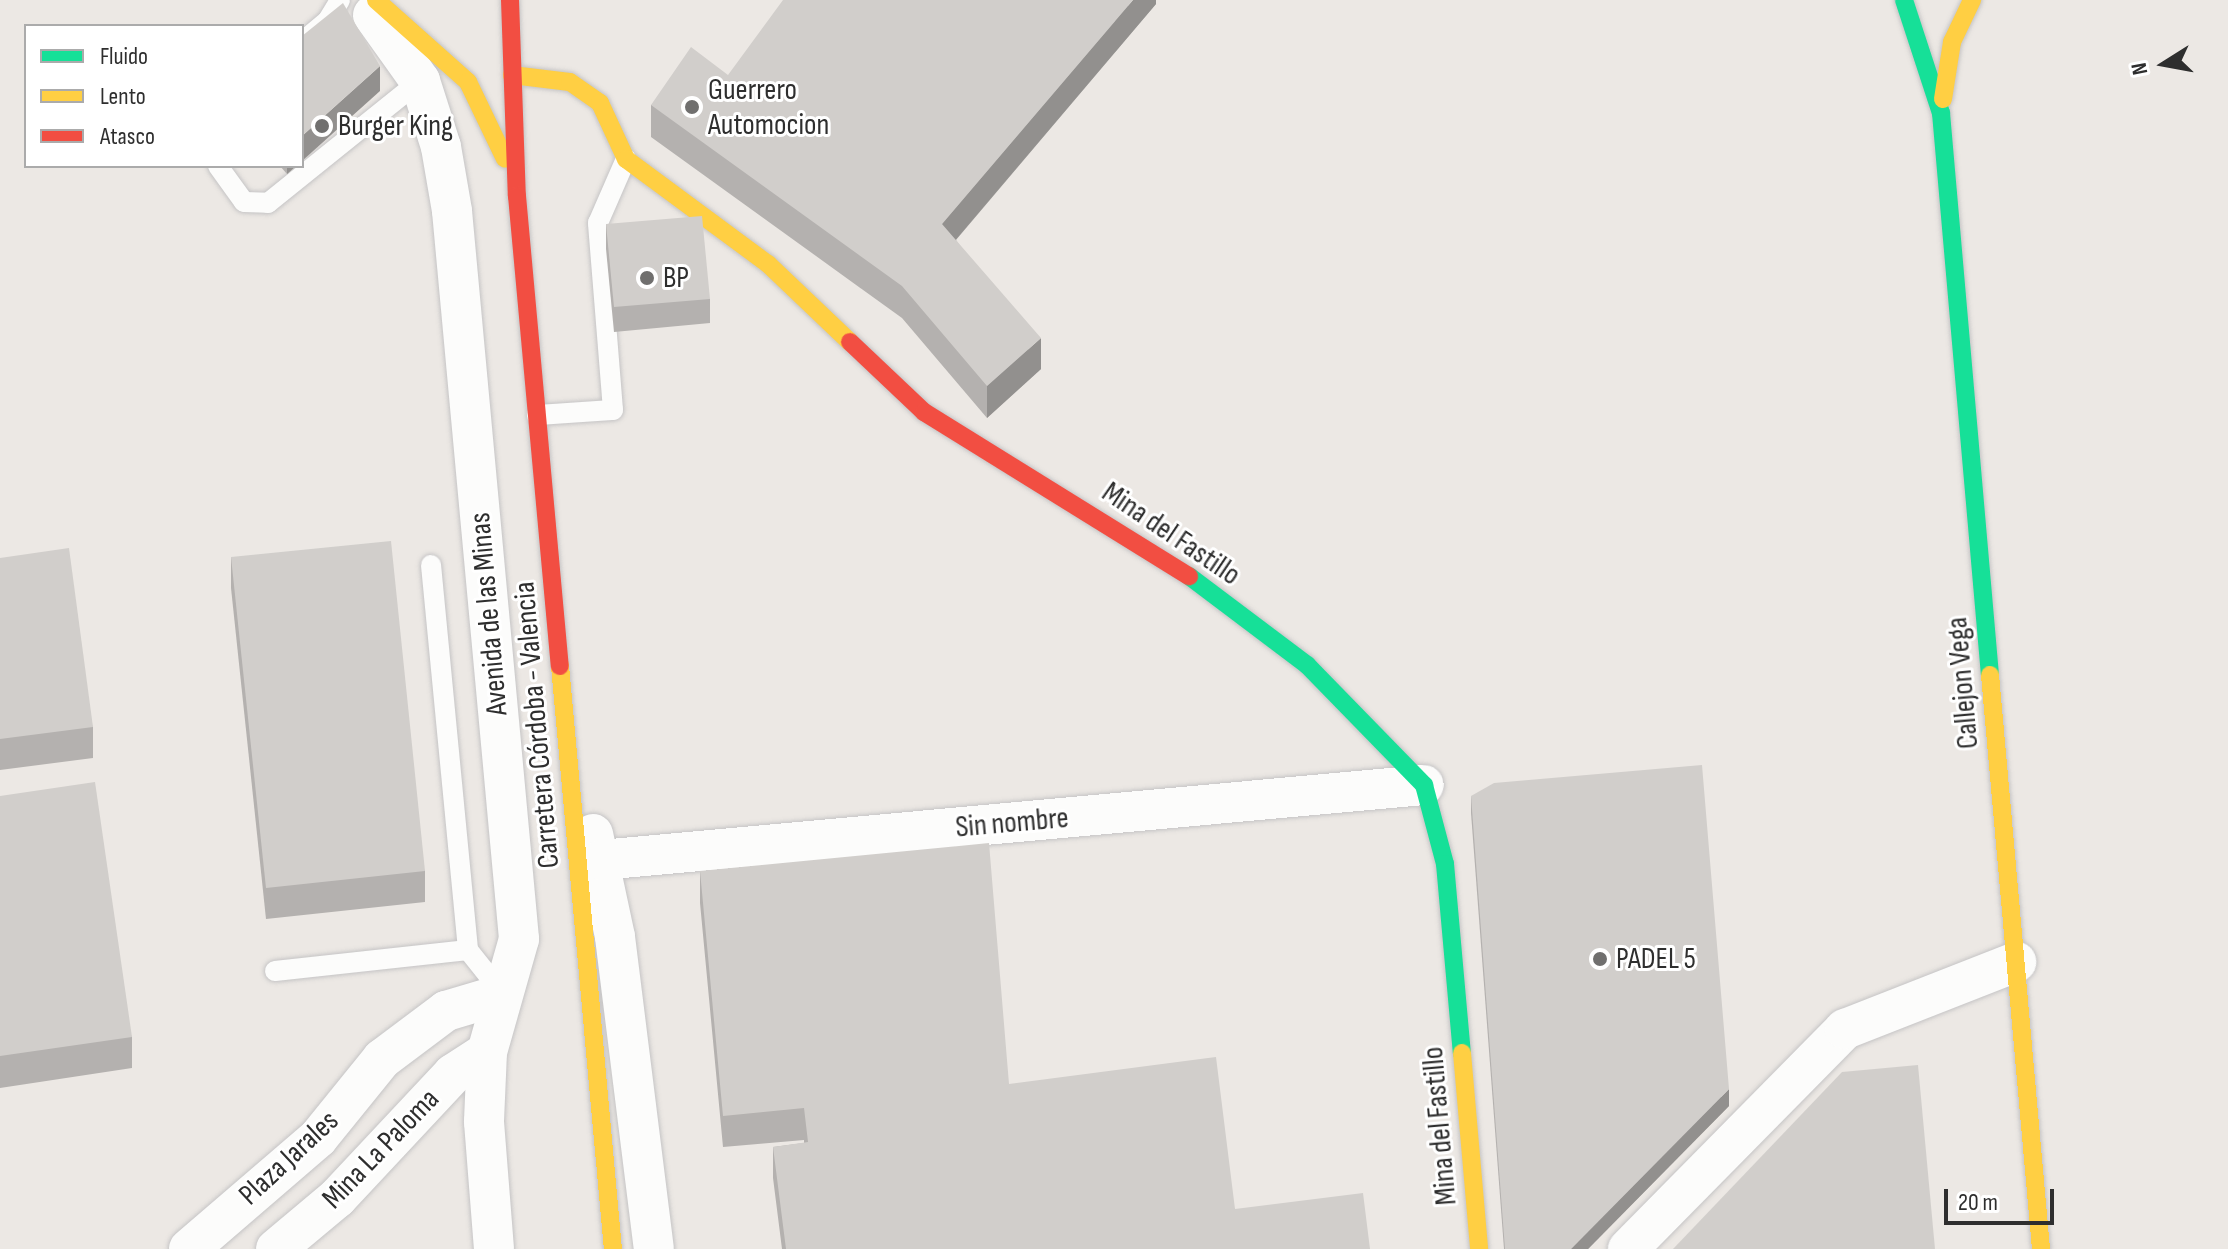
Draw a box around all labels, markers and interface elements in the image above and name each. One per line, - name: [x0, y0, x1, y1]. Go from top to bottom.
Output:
- legend: [24, 24, 304, 168]
- north arrow: [2124, 24, 2204, 104]
- text: Fluido: [100, 42, 148, 71]
- text: N: [2126, 60, 2154, 77]
- place label: Guerrero Automocion: [708, 72, 829, 142]
- text: Lento: [100, 82, 146, 111]
- marker: Guerrero Automocion: [683, 98, 701, 116]
- place label: Burger King: [338, 108, 453, 144]
- marker: Burger King: [313, 117, 331, 135]
- text: Atasco: [100, 122, 155, 151]
- place label: BP: [663, 260, 689, 296]
- marker: BP: [638, 269, 656, 287]
- street label: Mina del Fastillo: [1095, 475, 1247, 593]
- street label: Avenida de las Minas: [462, 511, 516, 717]
- street label: Carretera Córdoba - Valencia: [507, 580, 567, 870]
- street label: Callejon Vega: [1939, 616, 1987, 750]
- street label: Sin nombre: [954, 800, 1070, 846]
- place label: PADEL 5: [1616, 941, 1696, 977]
- marker: PADEL 5: [1591, 950, 1609, 968]
- street label: Mina del Fastillo: [1415, 1045, 1465, 1207]
- street label: Mina La Paloma: [315, 1082, 447, 1216]
- street label: Plaza Jarales: [232, 1103, 346, 1213]
- scale bar: [1948, 1173, 2058, 1223]
- text: 20 m: [1958, 1188, 1998, 1217]

